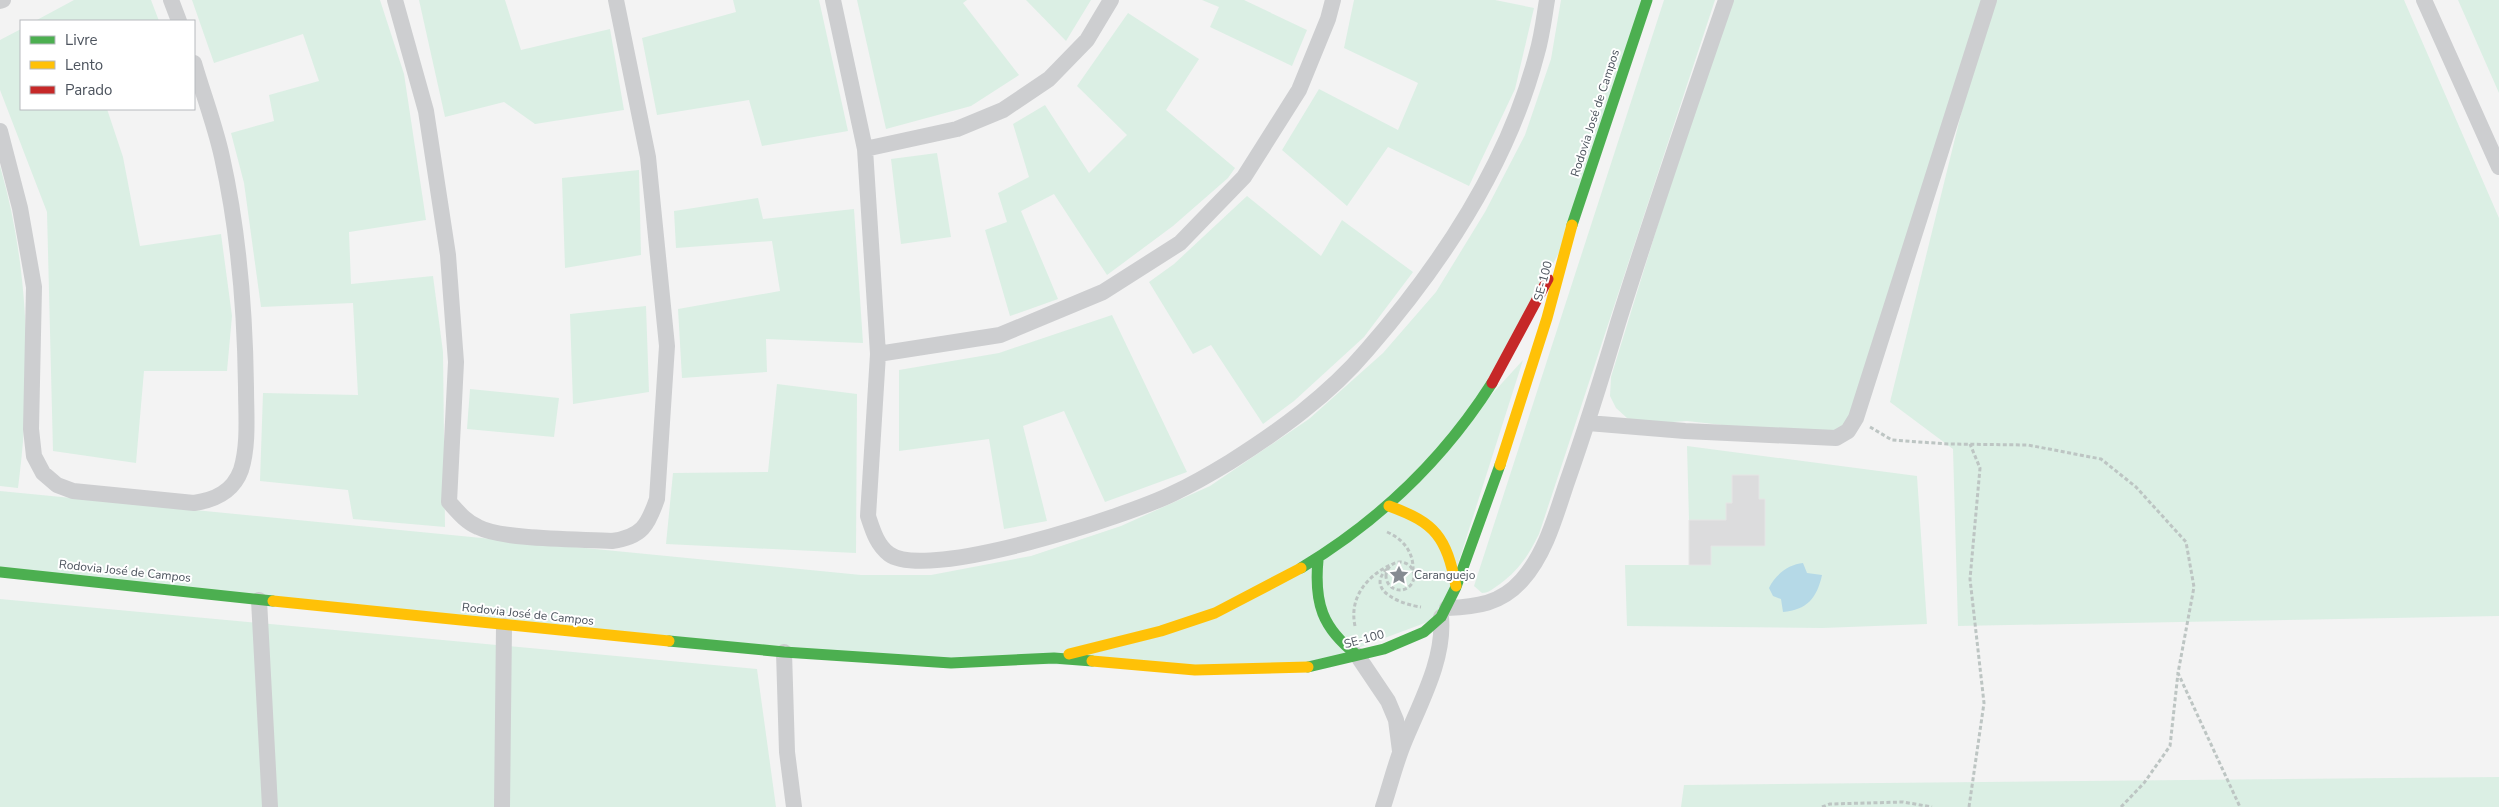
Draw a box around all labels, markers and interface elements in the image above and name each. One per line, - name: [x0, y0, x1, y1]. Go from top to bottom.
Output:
- legend: [20, 20, 195, 110]
- text: Livre: [65, 30, 98, 50]
- street label: Rodovia José de Campos: [1567, 47, 1623, 179]
- text: Lento: [65, 55, 103, 75]
- text: Parado: [65, 80, 112, 100]
- street label: SE-100: [1530, 259, 1556, 303]
- street label: Rodovia José de Campos: [58, 556, 192, 586]
- place icon: Caranguejo: [1388, 564, 1410, 586]
- place label: Caranguejo: [1414, 567, 1476, 583]
- street label: Rodovia José de Campos: [461, 599, 595, 629]
- street label: SE-100: [1342, 626, 1386, 652]

